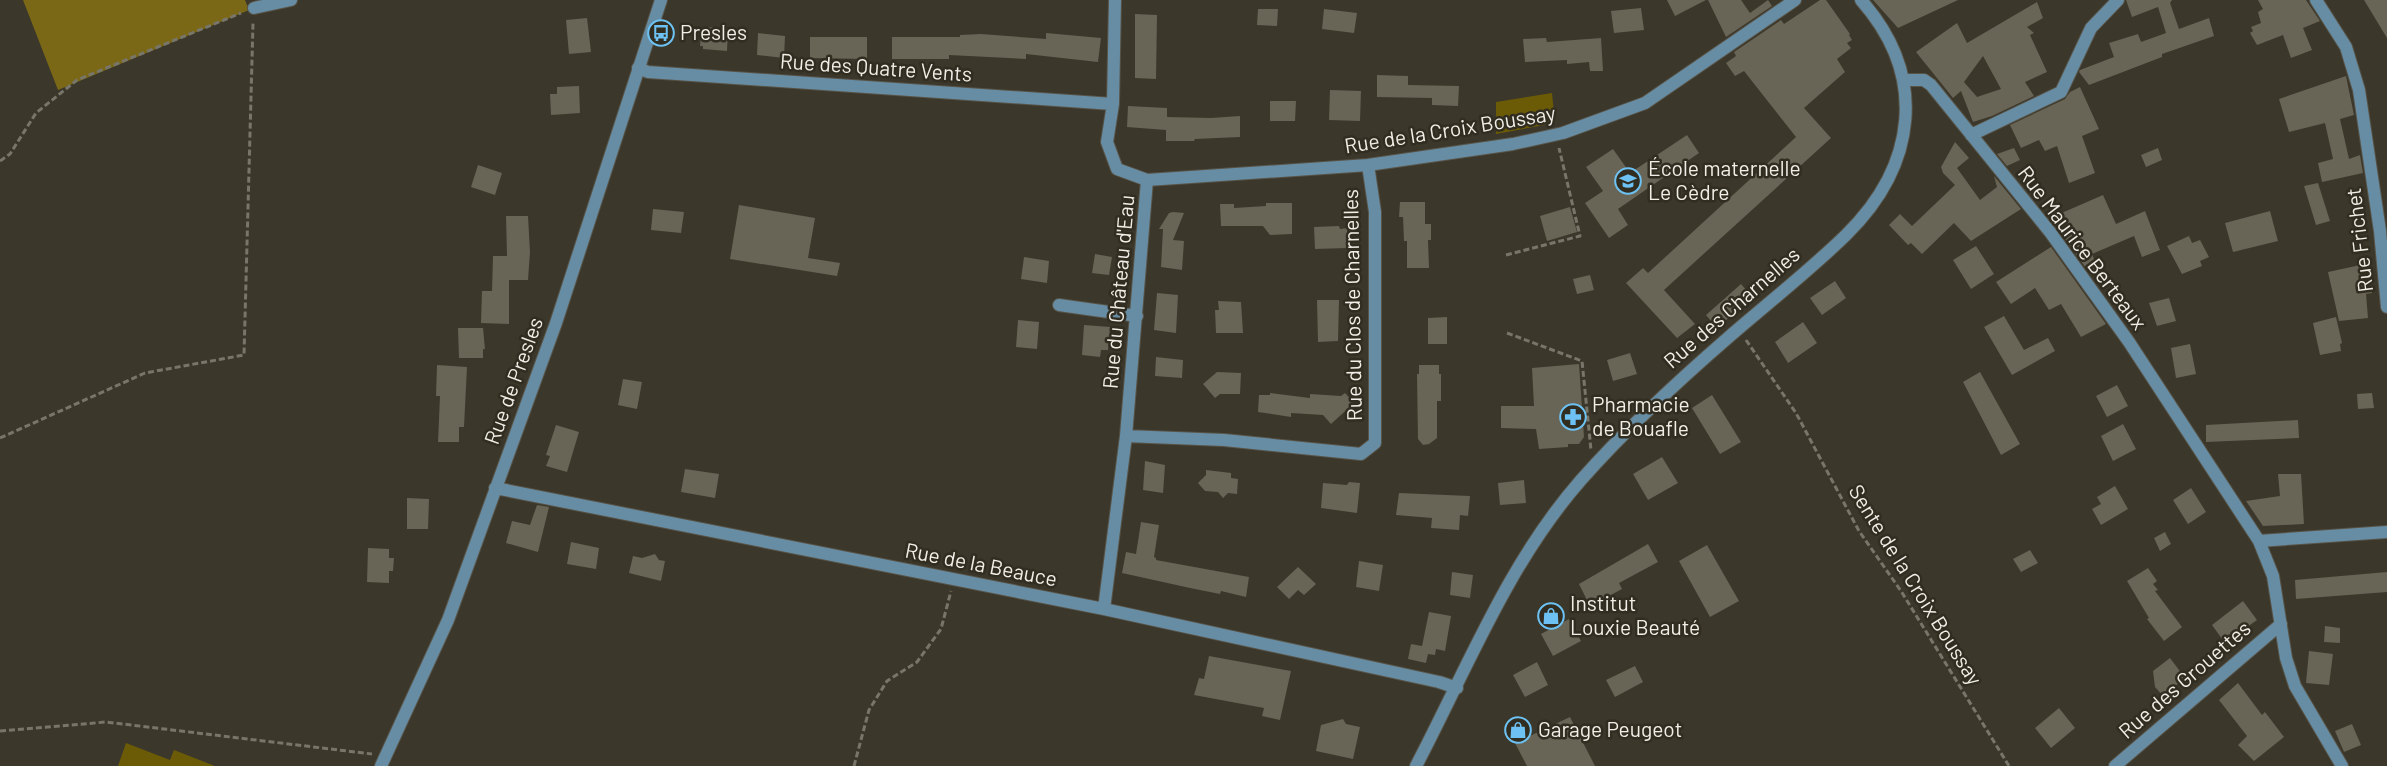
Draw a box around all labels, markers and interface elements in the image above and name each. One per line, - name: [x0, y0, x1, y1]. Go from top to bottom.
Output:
- bus stop icon: Presles: [646, 18, 676, 48]
- place label: Presles: [680, 19, 747, 44]
- street label: Rue des Quatre Vents: [779, 47, 973, 86]
- street label: Rue de la Croix Boussay: [1342, 99, 1557, 158]
- place label: École maternelle Le Cèdre: [1648, 155, 1801, 204]
- street label: Rue Maurice Berteaux: [2013, 160, 2153, 334]
- school or university icon: École maternelle Le Cèdre: [1613, 166, 1643, 196]
- street label: Rue Frichet: [2340, 187, 2377, 294]
- street label: Rue du Clos de Charnelles: [1337, 189, 1366, 421]
- street label: Rue du Château d'Eau: [1097, 194, 1138, 390]
- street label: Rue des Charnelles: [1658, 241, 1804, 373]
- street label: Rue de Presles: [478, 314, 547, 447]
- place label: Pharmacie de Bouafle: [1592, 391, 1690, 440]
- pharmacy icon: Pharmacie de Bouafle: [1558, 402, 1588, 432]
- street label: Sente de la Croix Boussay: [1844, 479, 1988, 689]
- street label: Rue de la Beauce: [903, 537, 1059, 591]
- place label: Institut Louxie Beauté: [1570, 590, 1700, 639]
- shop icon: Institut Louxie Beauté: [1536, 601, 1566, 631]
- street label: Rue des Grouettes: [2113, 615, 2255, 743]
- shop icon: Garage Peugeot: [1503, 715, 1533, 745]
- place label: Garage Peugeot: [1538, 716, 1682, 741]

